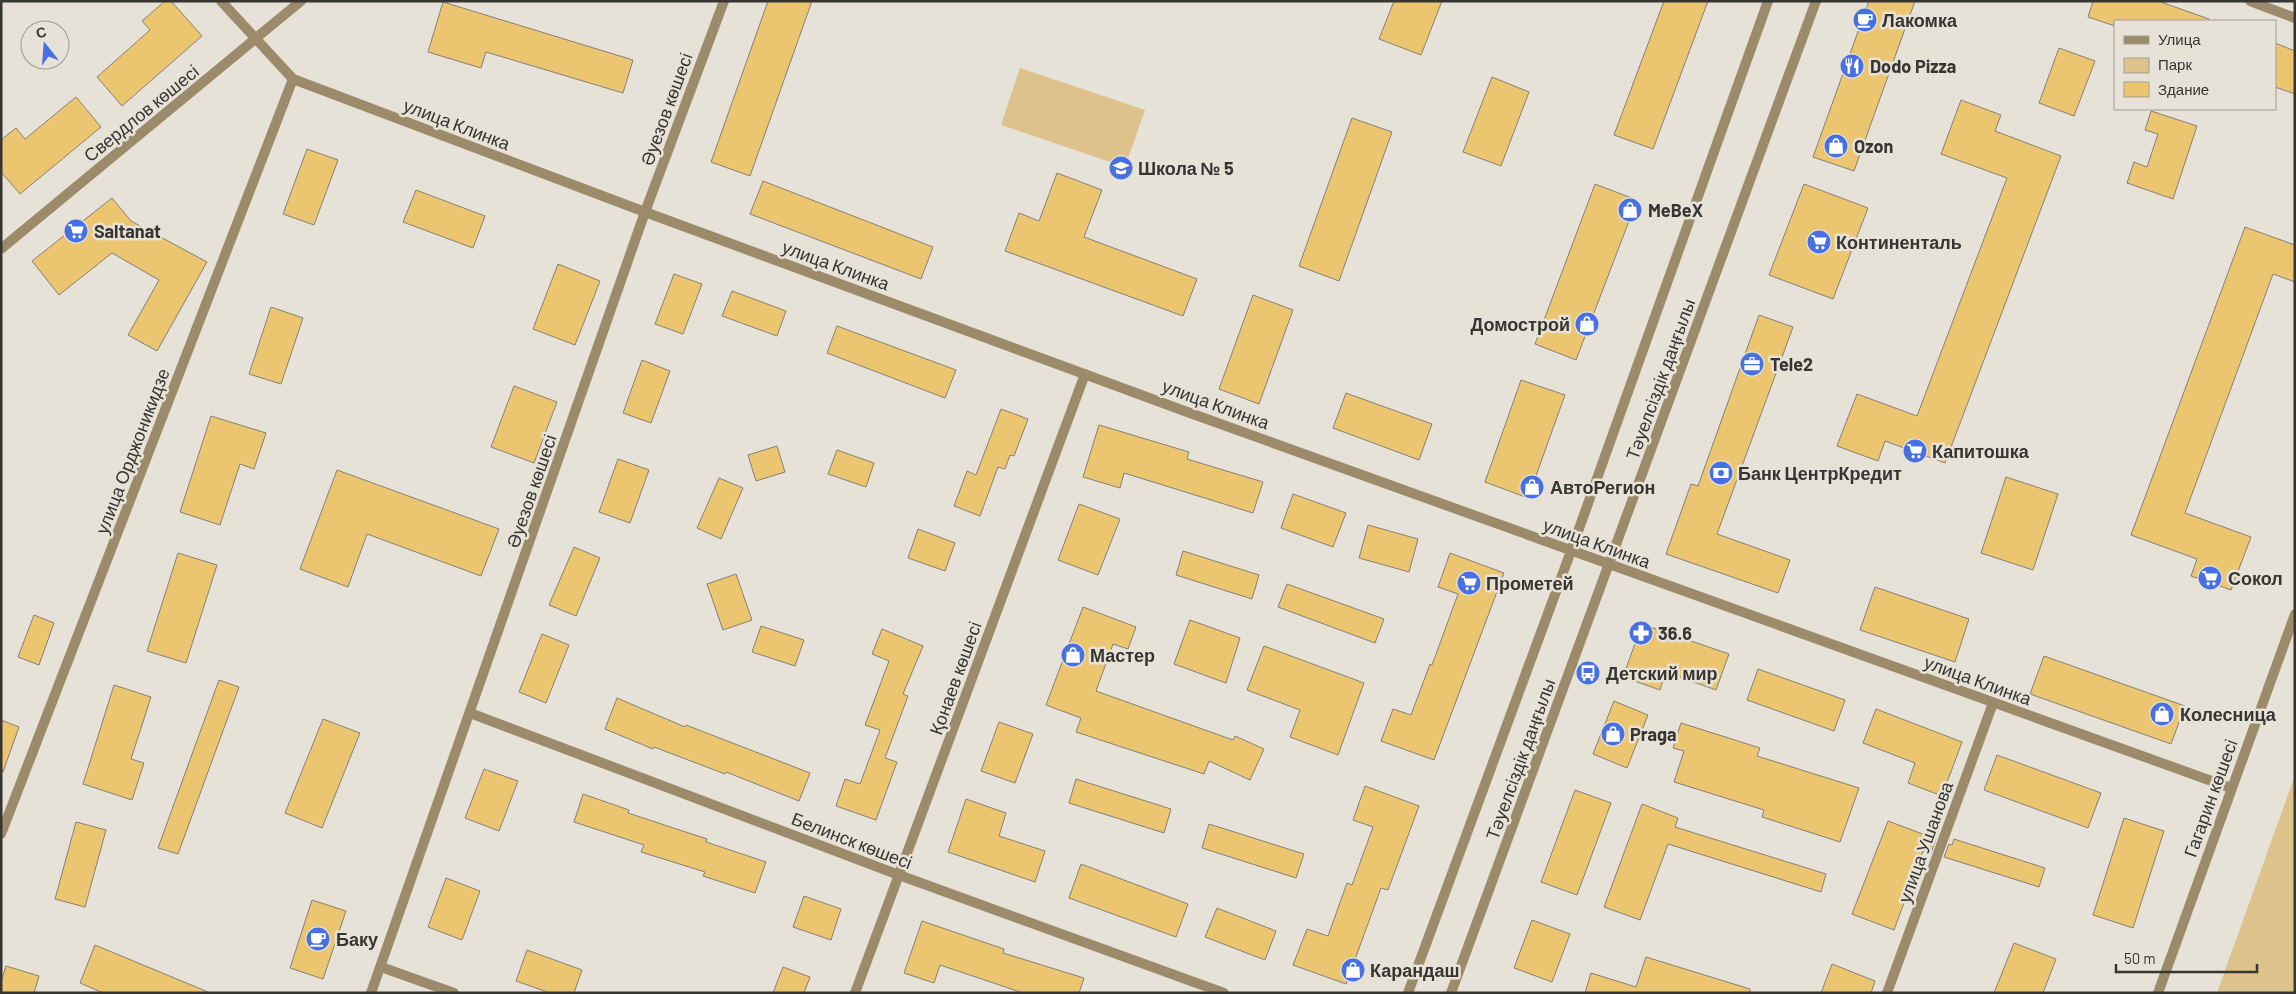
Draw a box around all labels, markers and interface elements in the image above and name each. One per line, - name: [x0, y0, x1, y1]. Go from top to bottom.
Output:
- cafe icon: Лакомка: [1852, 7, 1878, 33]
- place label: Лакомка: [1882, 9, 1958, 31]
- north arrow: [20, 20, 70, 70]
- legend: [2114, 20, 2276, 110]
- text: С: [34, 22, 48, 42]
- text: Улица: [2158, 30, 2201, 48]
- street label: Әуезов көшесі: [635, 50, 697, 168]
- restaurant icon: Dodo Pizza: [1839, 53, 1865, 79]
- place label: Dodo Pizza: [1870, 55, 1956, 77]
- text: Парк: [2158, 55, 2192, 73]
- street label: Свердлов көшесі: [79, 60, 203, 166]
- text: Здание: [2158, 80, 2209, 98]
- street label: улица Клинка: [401, 94, 514, 155]
- shop icon: Ozon: [1823, 133, 1849, 159]
- place label: Ozon: [1854, 135, 1893, 157]
- school or university icon: Школа № 5: [1108, 155, 1134, 181]
- place label: Школа № 5: [1138, 157, 1234, 179]
- shop icon: MeBeX: [1617, 197, 1643, 223]
- place label: MeBeX: [1648, 199, 1703, 221]
- supermarket icon: Saltanat: [63, 218, 89, 244]
- place label: Saltanat: [94, 220, 161, 242]
- supermarket icon: Континенталь: [1806, 229, 1832, 255]
- place label: Континенталь: [1836, 231, 1962, 253]
- street label: улица Клинка: [779, 235, 893, 295]
- street label: Тәуелсіздік даңғылы: [1621, 295, 1699, 463]
- shop icon: Домострой: [1574, 311, 1600, 337]
- place label: Домострой: [1470, 313, 1570, 335]
- office icon: Tele2: [1739, 351, 1765, 377]
- place label: Tele2: [1770, 353, 1813, 375]
- street label: улица Орджоникидзе: [90, 365, 174, 537]
- street label: улица Клинка: [1159, 374, 1273, 434]
- street label: Әуезов көшесі: [501, 431, 561, 551]
- supermarket icon: Капитошка: [1902, 438, 1928, 464]
- place label: Капитошка: [1932, 440, 2030, 462]
- bank icon: Банк ЦентрКредит: [1708, 460, 1734, 486]
- place label: Банк ЦентрКредит: [1738, 462, 1902, 484]
- shop icon: АвтоРегион: [1519, 474, 1545, 500]
- place label: АвтоРегион: [1550, 476, 1655, 498]
- street label: улица Клинка: [1540, 513, 1654, 573]
- supermarket icon: Сокол: [2197, 565, 2223, 591]
- place label: Сокол: [2228, 567, 2283, 589]
- supermarket icon: Прометей: [1456, 570, 1482, 596]
- place label: Прометей: [1486, 572, 1574, 594]
- street label: Қонаев көшесі: [924, 618, 986, 738]
- pharmacy icon: 36.6: [1628, 620, 1654, 646]
- place label: 36.6: [1658, 622, 1692, 644]
- shop icon: Мастер: [1060, 642, 1086, 668]
- place label: Мастер: [1090, 644, 1155, 666]
- street label: улица Клинка: [1921, 650, 2035, 710]
- bus stop icon: Детский мир: [1575, 660, 1601, 686]
- place label: Детский мир: [1606, 662, 1718, 684]
- street label: Тәуелсіздік даңғылы: [1481, 675, 1559, 843]
- shop icon: Колесница: [2149, 701, 2175, 727]
- place label: Колесница: [2180, 703, 2277, 725]
- shop icon: Praga: [1600, 721, 1626, 747]
- place label: Praga: [1630, 723, 1677, 745]
- street label: Гагарин көшесі: [2178, 736, 2242, 860]
- street label: улица Ушанова: [1893, 777, 1957, 906]
- street label: Белинск көшесі: [789, 807, 915, 873]
- cafe icon: Баку: [305, 926, 331, 952]
- place label: Баку: [336, 928, 378, 950]
- scale bar: [2116, 942, 2257, 974]
- text: 50 m: [2124, 949, 2156, 967]
- shop icon: Карандаш: [1340, 957, 1366, 983]
- place label: Карандаш: [1370, 959, 1460, 981]

